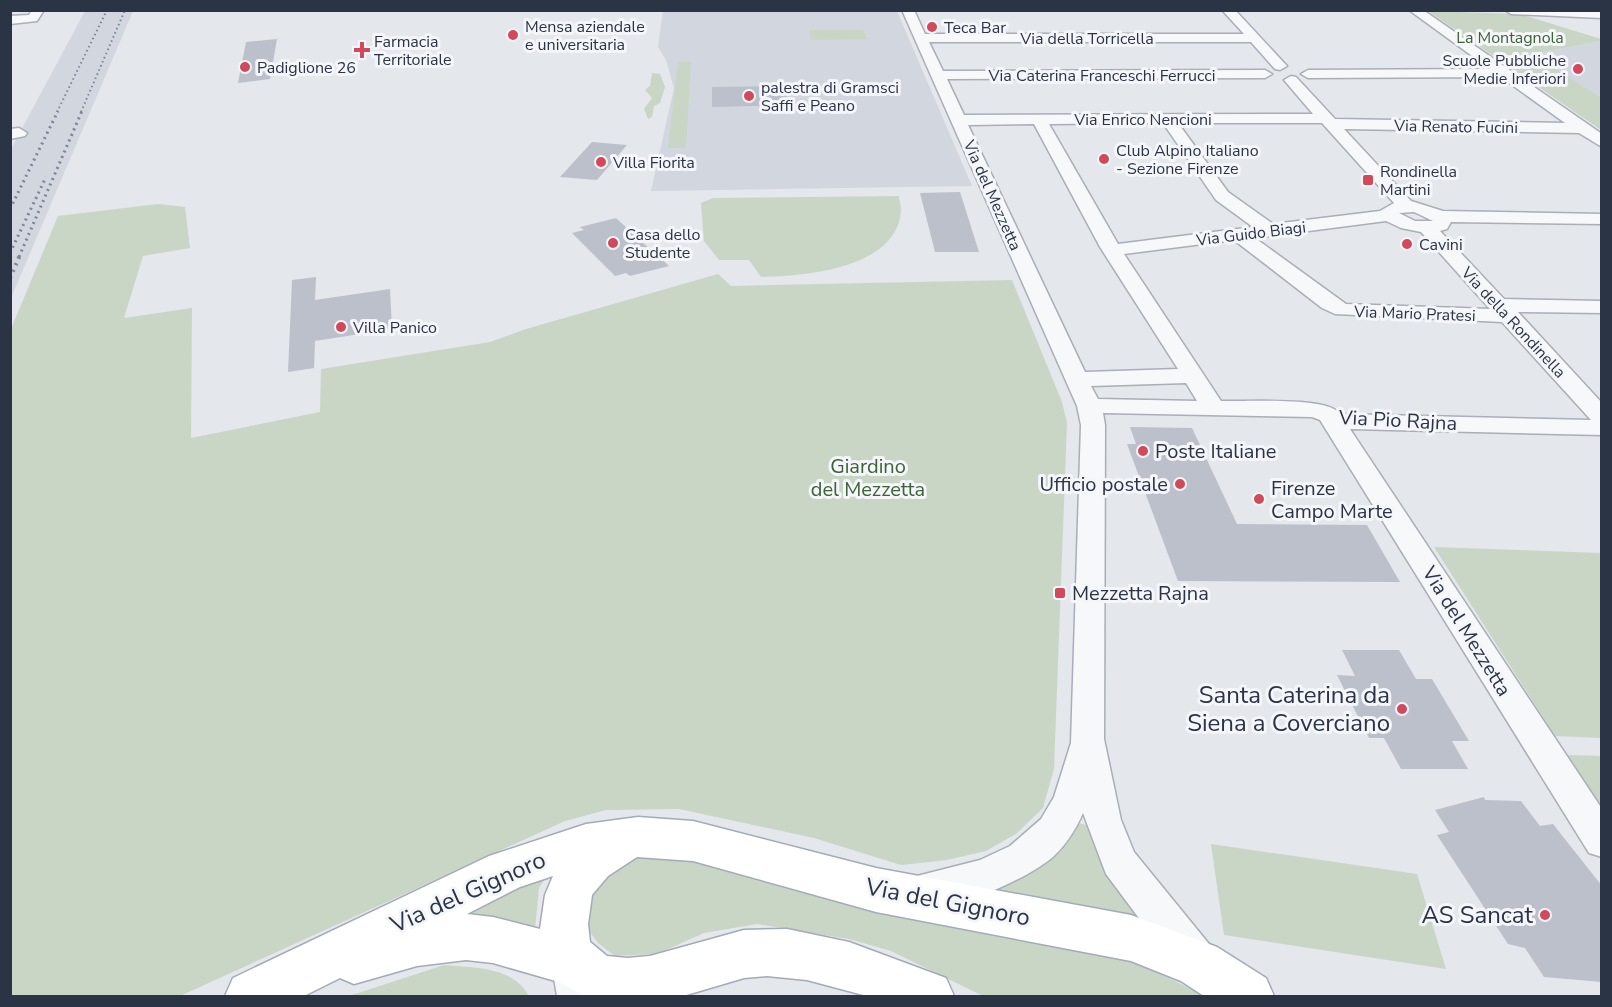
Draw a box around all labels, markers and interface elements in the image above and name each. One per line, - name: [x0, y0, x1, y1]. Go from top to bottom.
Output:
- place label: Mensa aziendale e universitaria: [525, 16, 645, 56]
- place label: Teca Bar: [944, 17, 1006, 39]
- marker: Teca Bar: [925, 20, 939, 34]
- park label: La Montagnola: [1456, 27, 1564, 49]
- marker: Mensa aziendale e universitaria: [506, 28, 520, 42]
- street label: Via della Torricella: [1019, 28, 1154, 50]
- place label: Farmacia Territoriale: [374, 31, 452, 71]
- marker: Farmacia Territoriale: [355, 43, 369, 57]
- place label: Scuole Pubbliche Medie Inferiori: [1442, 50, 1566, 90]
- place label: Padiglione 26: [257, 57, 356, 79]
- marker: Padiglione 26: [238, 60, 252, 74]
- marker: Scuole Pubbliche Medie Inferiori: [1571, 62, 1585, 76]
- street label: Via Caterina Franceschi Ferrucci: [988, 65, 1215, 87]
- place label: palestra di Gramsci Saffi e Peano: [761, 77, 899, 117]
- marker: palestra di Gramsci Saffi e Peano: [742, 89, 756, 103]
- street label: Via Enrico Nencioni: [1073, 109, 1212, 131]
- street label: Via Renato Fucini: [1393, 115, 1518, 139]
- street label: Via del Mezzetta: [957, 136, 1026, 254]
- place label: Club Alpino Italiano - Sezione Firenze: [1116, 140, 1259, 180]
- place label: Villa Fiorita: [612, 152, 695, 174]
- marker: Club Alpino Italiano - Sezione Firenze: [1097, 152, 1111, 166]
- marker: Villa Fiorita: [594, 155, 608, 169]
- place label: Rondinella Martini: [1380, 161, 1457, 201]
- marker: Rondinella Martini: [1361, 173, 1375, 187]
- street label: Via Guido Biagi: [1194, 216, 1307, 252]
- place label: Casa dello Studente: [625, 224, 701, 264]
- place label: Cavini: [1419, 234, 1463, 256]
- marker: Casa dello Studente: [606, 236, 620, 250]
- marker: Cavini: [1400, 237, 1414, 251]
- street label: Via della Rondinella: [1455, 262, 1571, 383]
- street label: Via Mario Pratesi: [1353, 301, 1476, 327]
- place label: Villa Panico: [352, 317, 437, 339]
- marker: Villa Panico: [334, 320, 348, 334]
- street label: Via Pio Rajna: [1337, 404, 1458, 437]
- place label: Poste Italiane: [1155, 438, 1276, 465]
- marker: Poste Italiane: [1136, 444, 1150, 458]
- park label: Giardino del Mezzetta: [811, 453, 925, 503]
- place label: Ufficio postale: [1039, 471, 1168, 498]
- place label: Firenze Campo Marte: [1271, 475, 1393, 525]
- marker: Ufficio postale: [1173, 477, 1187, 491]
- marker: Firenze Campo Marte: [1252, 492, 1266, 506]
- street label: Via del Mezzetta: [1415, 560, 1517, 701]
- place label: Mezzetta Rajna: [1072, 580, 1209, 607]
- marker: Mezzetta Rajna: [1053, 586, 1067, 600]
- place label: Santa Caterina da Siena a Coverciano: [1187, 679, 1390, 739]
- marker: Santa Caterina da Siena a Coverciano: [1395, 702, 1409, 716]
- street label: Via del Gignoro: [384, 843, 551, 941]
- street label: Via del Gignoro: [862, 870, 1033, 934]
- place label: AS Sancat: [1421, 899, 1534, 931]
- marker: AS Sancat: [1538, 908, 1552, 922]

